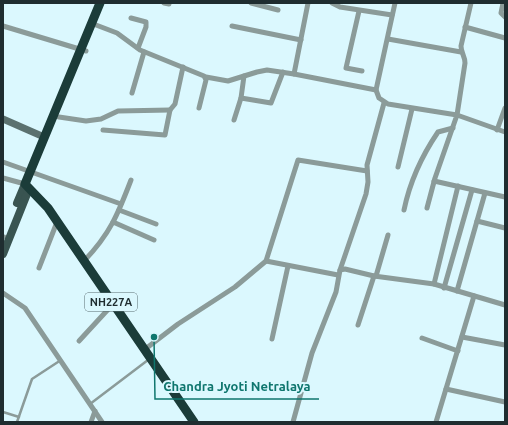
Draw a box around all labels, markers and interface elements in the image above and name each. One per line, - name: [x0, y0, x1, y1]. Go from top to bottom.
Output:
- road number: NH227A: [85, 293, 137, 311]
- callout: Chandra Jyoti Netralaya: [155, 374, 319, 399]
- text: Chandra Jyoti Netralaya: [163, 379, 311, 393]

